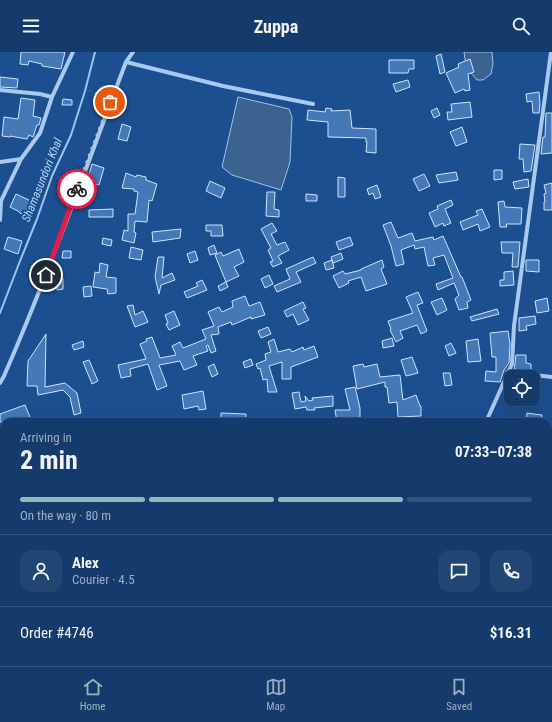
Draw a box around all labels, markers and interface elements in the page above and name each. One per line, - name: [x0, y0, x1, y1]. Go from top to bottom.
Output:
- icon: menu: [20, 15, 42, 37]
- icon: search: [510, 15, 532, 37]
- text: Zuppa: [254, 16, 298, 37]
- pin: [93, 85, 127, 119]
- icon: bag: [99, 91, 121, 113]
- water label: Shamasundori Khal: [19, 136, 65, 224]
- courier: [57, 169, 97, 209]
- icon: bike: [66, 178, 88, 200]
- pin: [29, 258, 63, 292]
- icon: home: [35, 264, 57, 286]
- map controls: [504, 370, 540, 406]
- button: locate: [504, 370, 540, 406]
- text: Arriving in: [20, 430, 72, 445]
- text: 07:33–07:38: [455, 443, 532, 461]
- text: 2 min: [20, 445, 78, 475]
- text: On the way · 80 m: [20, 508, 111, 523]
- button: person: [20, 550, 62, 592]
- button: chat: [438, 550, 480, 592]
- button: phone: [490, 550, 532, 592]
- text: Alex: [72, 554, 99, 572]
- text: Courier · 4.5: [72, 572, 135, 587]
- text: Order #4746: [20, 624, 94, 642]
- text: $16.31: [490, 624, 532, 642]
- tab: Home: [80, 676, 105, 713]
- tab: Map: [265, 676, 287, 713]
- tab: Saved: [446, 676, 472, 713]

